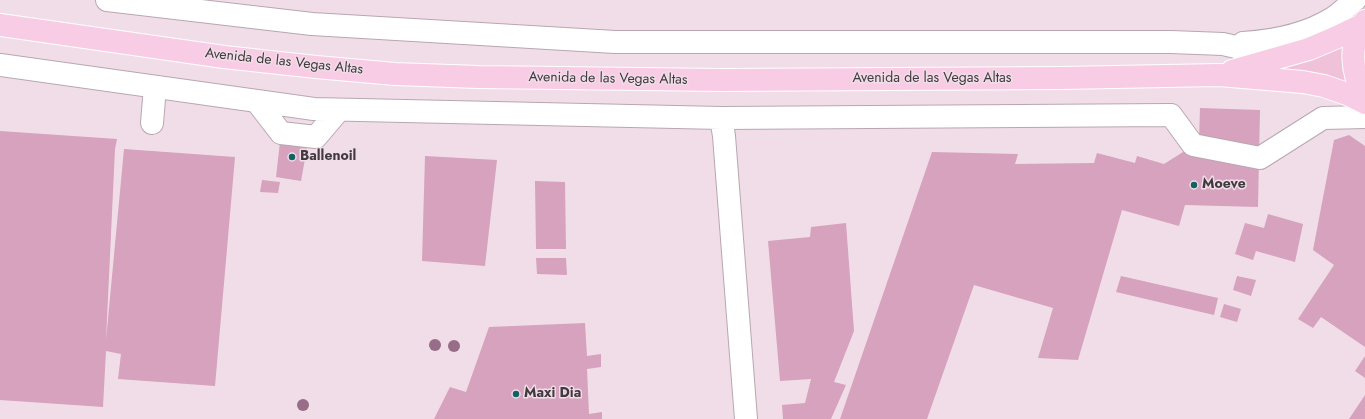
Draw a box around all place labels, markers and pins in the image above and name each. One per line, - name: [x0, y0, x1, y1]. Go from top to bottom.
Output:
- place label: Ballenoil: [300, 149, 356, 165]
- marker: Ballenoil: [287, 152, 297, 162]
- place label: Moeve: [1202, 177, 1246, 193]
- marker: Moeve: [1189, 180, 1199, 190]
- place label: Maxi Dia: [524, 386, 581, 402]
- marker: Maxi Dia: [511, 389, 521, 399]

